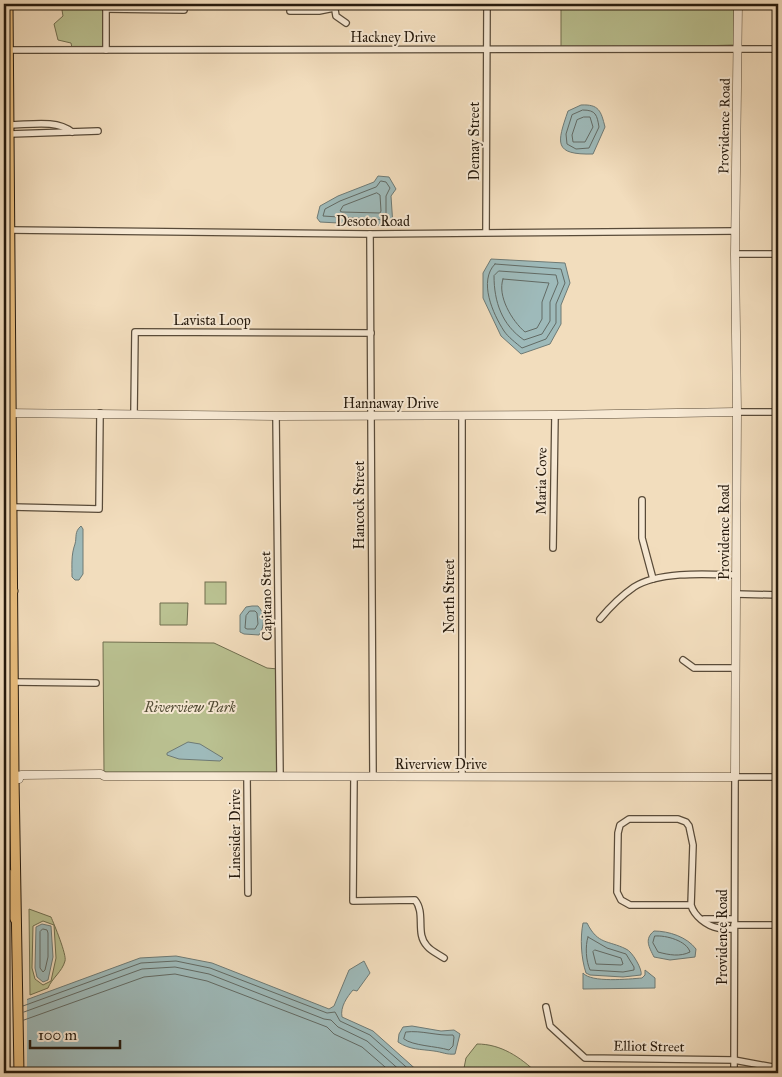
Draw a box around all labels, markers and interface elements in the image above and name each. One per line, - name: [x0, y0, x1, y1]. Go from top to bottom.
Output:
- street label: Hackney Drive: [350, 29, 436, 46]
- street label: Providence Road: [715, 78, 734, 174]
- street label: Demay Street: [466, 102, 483, 180]
- street label: Desoto Road: [336, 213, 410, 230]
- street label: Lavista Loop: [173, 312, 251, 329]
- street label: Hannaway Drive: [343, 395, 439, 412]
- street label: Maria Cove: [532, 447, 551, 515]
- street label: Hancock Street: [351, 461, 368, 549]
- street label: Providence Road: [716, 484, 733, 580]
- street label: Capitano Street: [257, 551, 276, 641]
- street label: North Street: [441, 559, 458, 633]
- park label: Riverview Park: [143, 699, 236, 716]
- street label: Riverview Drive: [395, 756, 487, 773]
- street label: Linesider Drive: [227, 789, 244, 879]
- street label: Providence Road: [714, 889, 731, 985]
- scale bar: [30, 1017, 120, 1049]
- text: 100 m: [38, 1026, 78, 1044]
- street label: Elliot Street: [613, 1037, 685, 1056]

